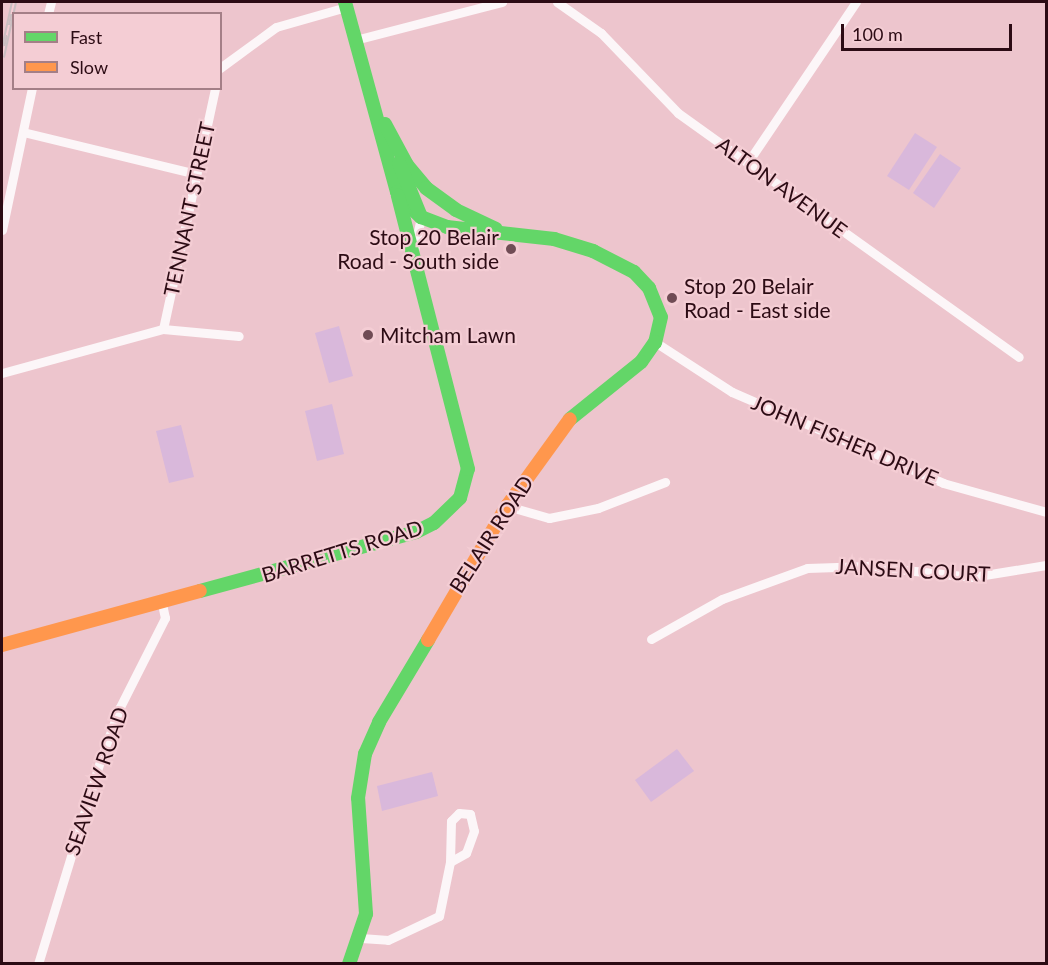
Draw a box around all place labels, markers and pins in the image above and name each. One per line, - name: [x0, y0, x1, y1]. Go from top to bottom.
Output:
- place label: Stop 20 Belair Road - South side: [337, 224, 499, 274]
- marker: Stop 20 Belair Road - South side: [504, 242, 518, 256]
- place label: Stop 20 Belair Road - East side: [684, 273, 831, 323]
- marker: Stop 20 Belair Road - East side: [665, 291, 679, 305]
- place label: Mitcham Lawn: [380, 322, 516, 348]
- marker: Mitcham Lawn: [361, 328, 375, 342]

